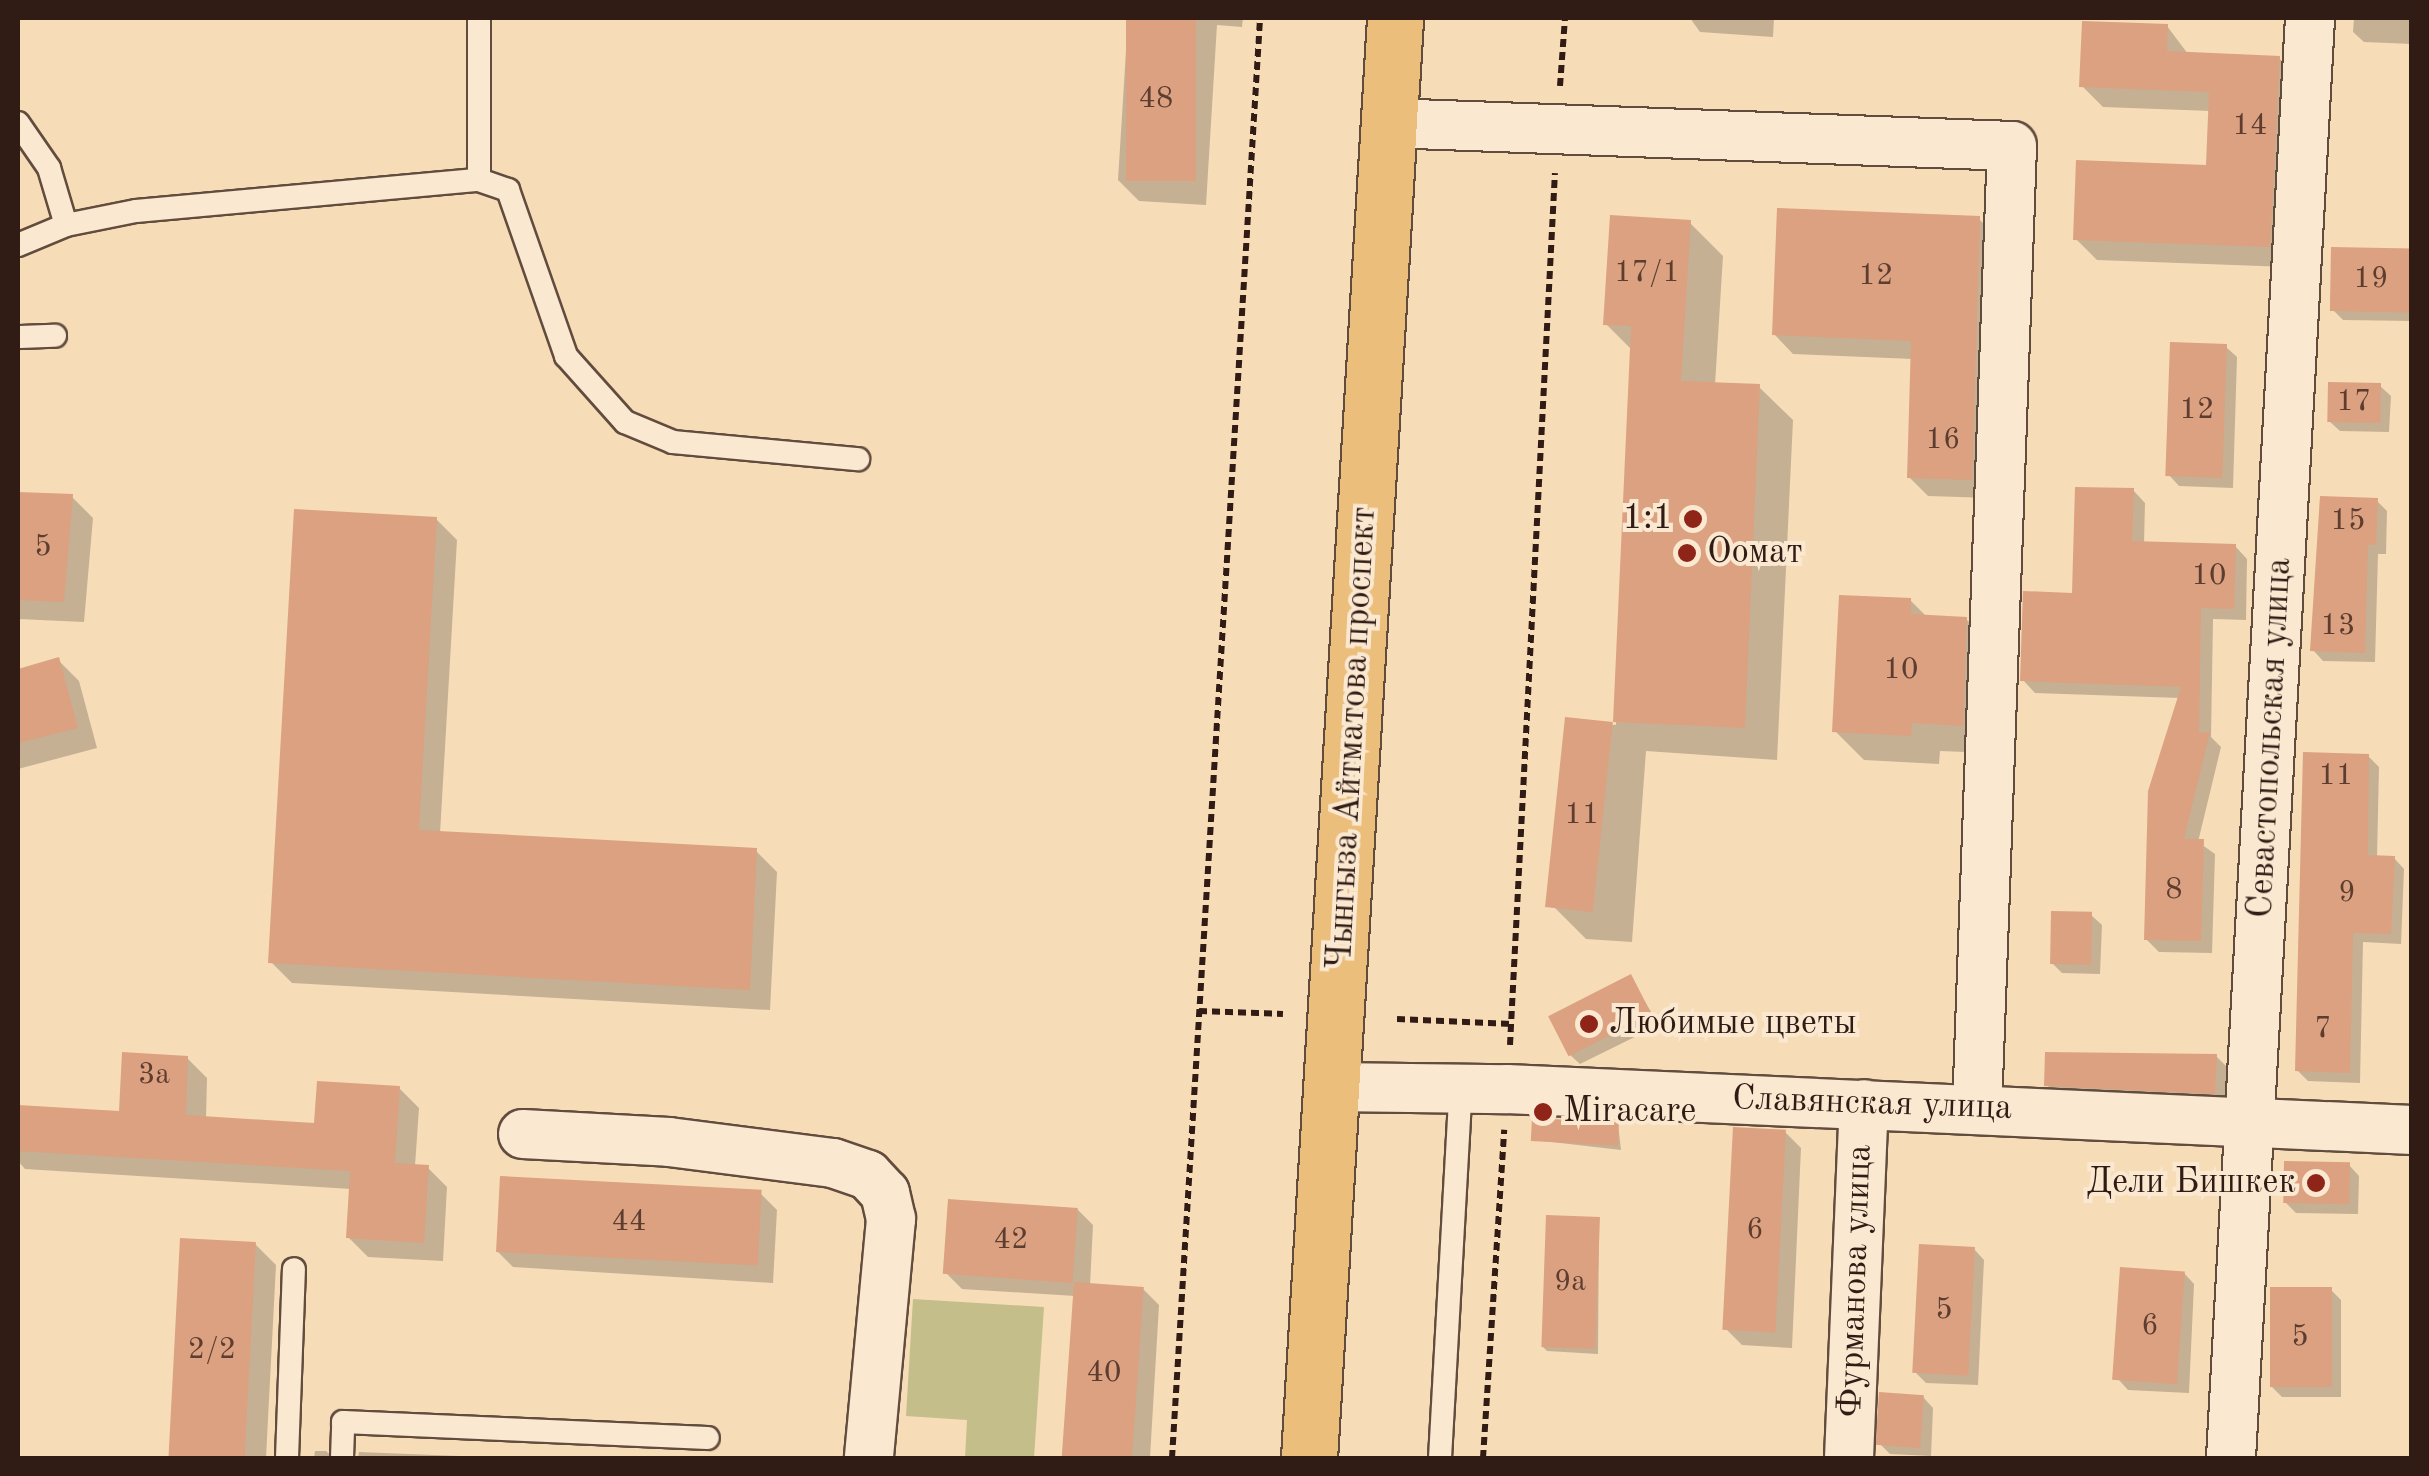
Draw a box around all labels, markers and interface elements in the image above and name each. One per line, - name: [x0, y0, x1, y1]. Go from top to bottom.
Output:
- house number: 48: [1139, 81, 1173, 117]
- house number: 14: [2233, 108, 2267, 144]
- house number: 17/1: [1614, 255, 1680, 291]
- house number: 12: [1859, 258, 1893, 294]
- house number: 19: [2354, 261, 2388, 297]
- house number: 17: [2337, 384, 2371, 420]
- house number: 12: [2180, 392, 2214, 428]
- house number: 16: [1926, 422, 1960, 458]
- place label: 1:1: [1623, 498, 1673, 540]
- house number: 15: [2331, 503, 2365, 539]
- street label: Чынгыза Айтматова проспект: [1320, 506, 1386, 970]
- marker: 1:1: [1682, 508, 1704, 530]
- house number: 5: [34, 529, 52, 565]
- place label: Оомат: [1707, 532, 1803, 574]
- marker: Оомат: [1676, 542, 1698, 564]
- street label: Севастопольская улица: [2241, 557, 2301, 919]
- house number: 10: [2192, 558, 2226, 594]
- house number: 13: [2321, 608, 2355, 644]
- house number: 10: [1884, 652, 1918, 688]
- house number: 11: [2319, 758, 2353, 794]
- house number: 11: [1565, 797, 1599, 833]
- house number: 8: [2165, 872, 2183, 908]
- house number: 9: [2338, 875, 2356, 911]
- place label: Любимые цветы: [1609, 1003, 1857, 1045]
- house number: 7: [2314, 1011, 2332, 1047]
- marker: Любимые цветы: [1578, 1013, 1600, 1035]
- house number: 3а: [138, 1057, 170, 1093]
- street label: Славянская улица: [1731, 1078, 2013, 1130]
- place label: Miracare: [1563, 1091, 1696, 1133]
- marker: Miracare: [1532, 1101, 1554, 1123]
- street label: Фурманова улица: [1830, 1144, 1882, 1418]
- place label: Дели Бишкек: [2086, 1162, 2296, 1204]
- marker: Дели Бишкек: [2305, 1172, 2327, 1194]
- house number: 44: [612, 1204, 646, 1240]
- house number: 6: [1746, 1212, 1764, 1248]
- house number: 42: [994, 1222, 1028, 1258]
- house number: 9а: [1554, 1264, 1586, 1300]
- house number: 5: [1935, 1292, 1953, 1328]
- house number: 6: [2141, 1308, 2159, 1344]
- house number: 5: [2291, 1319, 2309, 1355]
- house number: 2/2: [188, 1332, 236, 1368]
- house number: 40: [1087, 1355, 1121, 1391]

